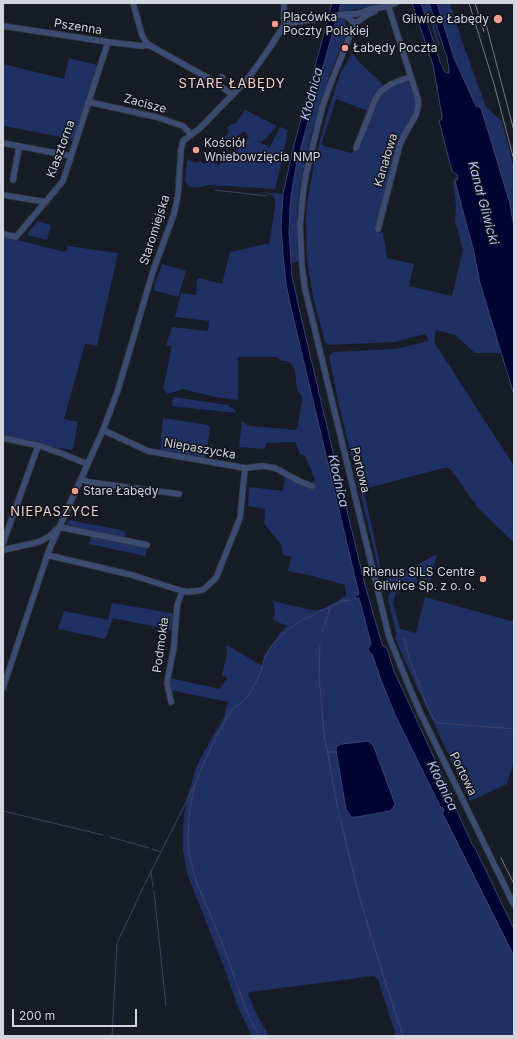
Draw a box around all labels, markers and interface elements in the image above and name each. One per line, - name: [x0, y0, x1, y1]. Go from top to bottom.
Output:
- place label: Placówka Poczty Polskiej: [283, 10, 369, 38]
- place label: Gliwice Łabędy: [402, 12, 489, 26]
- marker: Gliwice Łabędy: [492, 13, 504, 25]
- street label: Pszenna: [53, 16, 103, 38]
- marker: Placówka Poczty Polskiej: [270, 19, 280, 29]
- place label: Łabędy Poczta: [353, 41, 438, 55]
- marker: Łabędy Poczta: [340, 43, 350, 53]
- water label: Kłodnica: [297, 66, 327, 122]
- district label: STARE ŁABĘDY: [178, 76, 286, 92]
- street label: Zacisze: [122, 91, 168, 117]
- street label: Klasztorna: [44, 118, 78, 180]
- street label: Kanałowa: [371, 132, 401, 188]
- place label: Kościół Wniebowzięcia NMP: [204, 136, 321, 164]
- marker: Kościół Wniebowzięcia NMP: [191, 145, 201, 155]
- water label: Kanał Gliwicki: [464, 159, 502, 247]
- street label: Staromiejska: [137, 193, 173, 267]
- street label: Niepaszycka: [163, 436, 237, 462]
- street label: Portowa: [347, 446, 373, 494]
- water label: Kłodnica: [324, 453, 352, 509]
- place label: Stare Łabędy: [83, 484, 158, 498]
- marker: Stare Łabędy: [70, 486, 80, 496]
- district label: NIEPASZYCE: [10, 504, 100, 520]
- place label: Rhenus SILS Centre Gliwice Sp. z o. o.: [362, 565, 475, 593]
- marker: Rhenus SILS Centre Gliwice Sp. z o. o.: [478, 574, 488, 584]
- street label: Podmokła: [150, 616, 172, 674]
- street label: Portowa: [446, 750, 480, 798]
- water label: Kłodnica: [423, 758, 461, 814]
- scale bar: [14, 1001, 139, 1027]
- text: 200 m: [19, 1008, 55, 1023]

